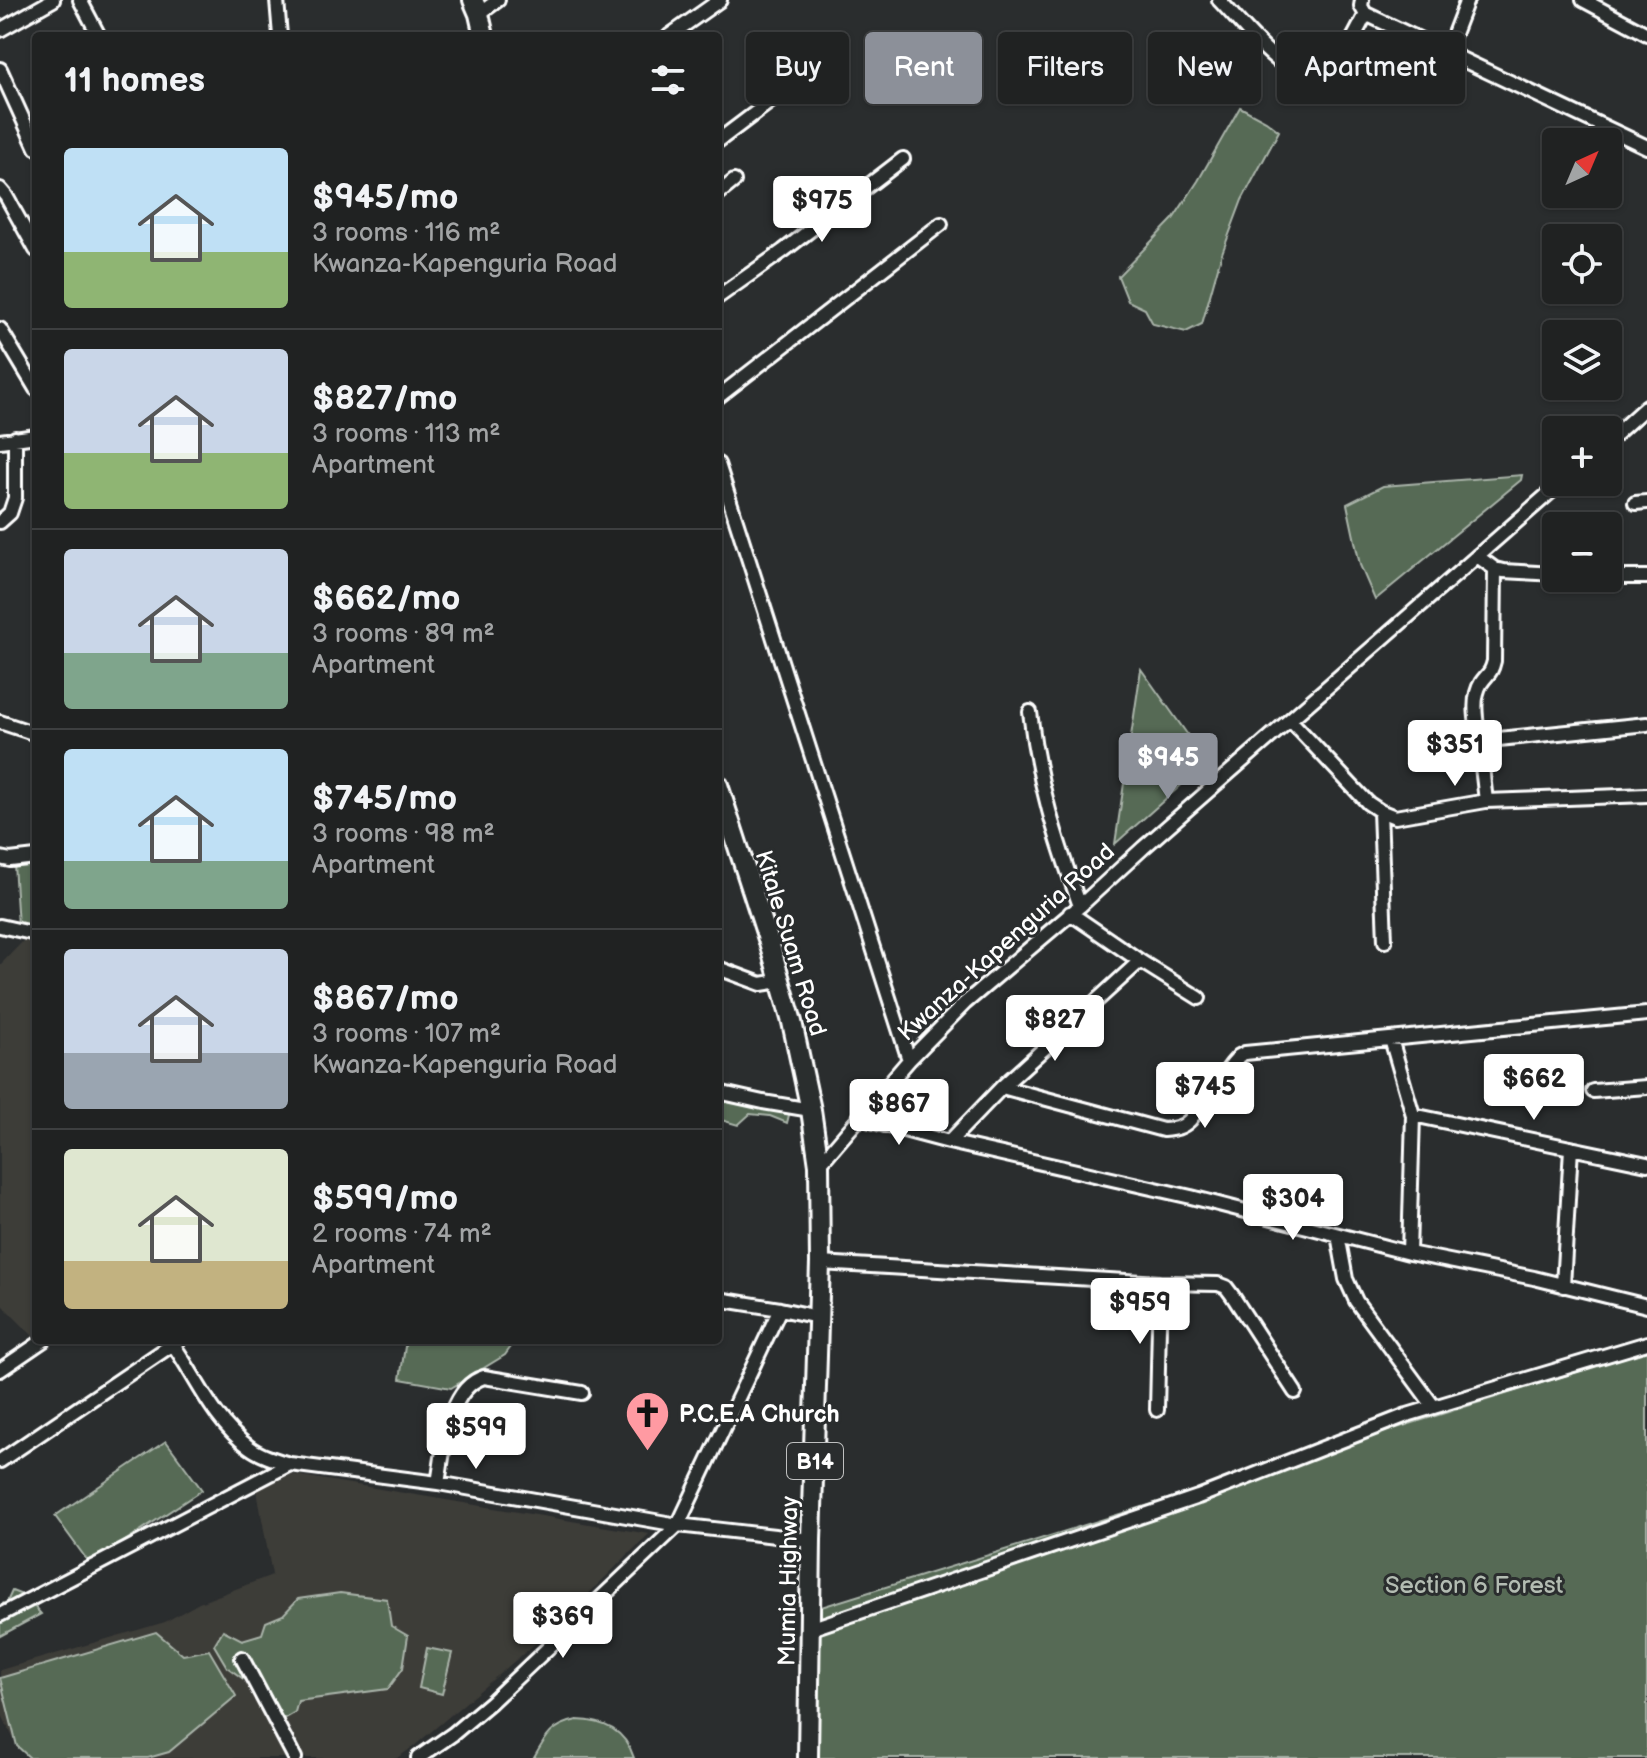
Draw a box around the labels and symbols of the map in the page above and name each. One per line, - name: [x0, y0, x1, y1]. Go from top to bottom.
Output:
- north arrow: [1542, 128, 1622, 208]
- pin: $975: [775, 176, 869, 244]
- pin: $351: [1408, 720, 1502, 788]
- pin: $945: [1121, 733, 1215, 801]
- street label: Kwanza-Kapenguria Road: [892, 837, 1121, 1047]
- street label: Kitale Suam Road: [749, 847, 833, 1039]
- pin: $827: [1008, 995, 1102, 1063]
- pin: $662: [1487, 1054, 1581, 1122]
- pin: $745: [1158, 1062, 1252, 1130]
- pin: $867: [852, 1079, 946, 1147]
- pin: $304: [1246, 1174, 1340, 1242]
- pin: $959: [1093, 1278, 1187, 1346]
- church icon: P.C.E.A Church: [624, 1390, 672, 1453]
- place label: P.C.E.A Church: [679, 1400, 840, 1429]
- pin: $599: [429, 1403, 523, 1471]
- road number: B14: [787, 1443, 843, 1479]
- street label: Mumia Highway: [773, 1496, 804, 1666]
- park label: Section 6 Forest: [1385, 1571, 1564, 1600]
- pin: $369: [516, 1592, 610, 1660]

